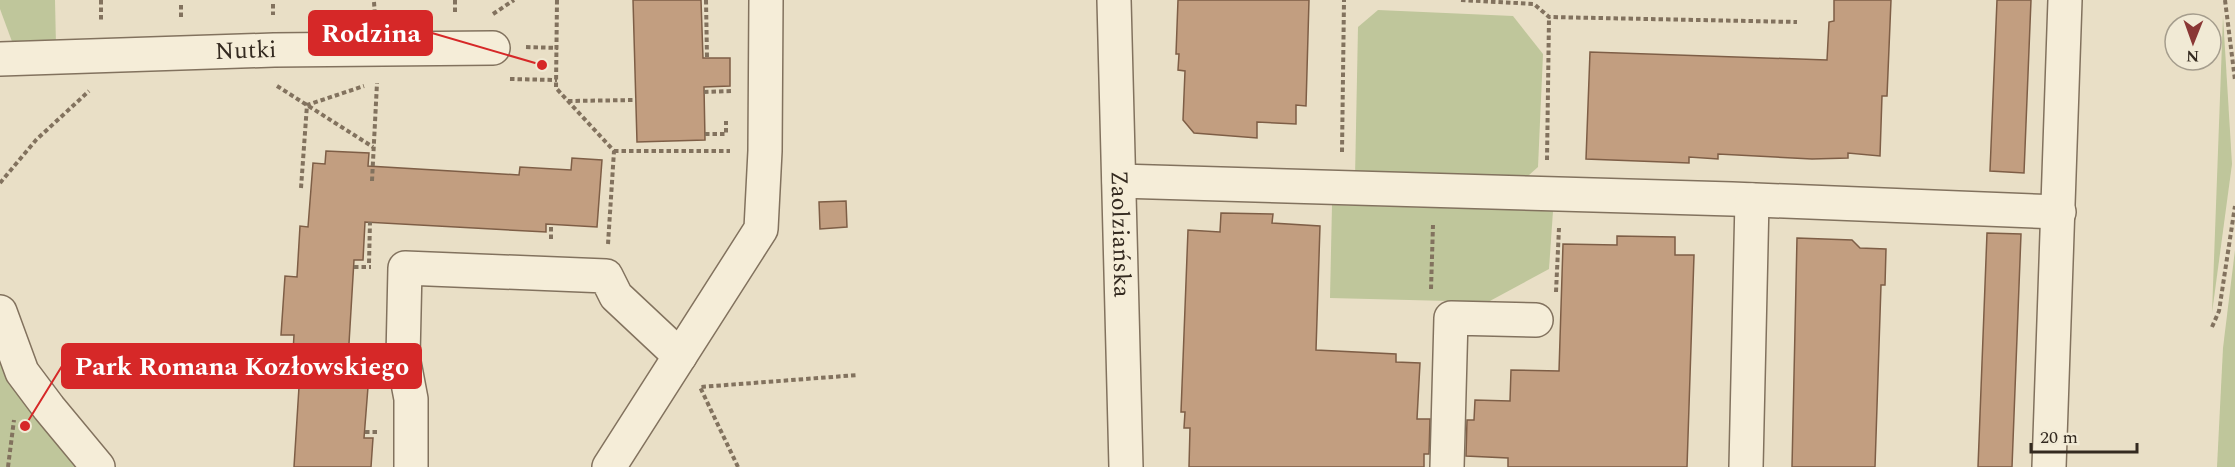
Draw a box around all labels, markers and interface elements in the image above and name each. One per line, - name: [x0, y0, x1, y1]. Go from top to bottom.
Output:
- callout: Rodzina: [309, 11, 432, 55]
- north arrow: [2163, 12, 2223, 72]
- text: Rodzina: [321, 14, 421, 54]
- street label: Nutki: [214, 32, 277, 70]
- text: N: [2186, 44, 2199, 68]
- street label: Zaolziańska: [1100, 170, 1140, 298]
- callout: Park Romana Kozłowskiego: [62, 344, 421, 388]
- text: Park Romana Kozłowskiego: [75, 347, 409, 387]
- scale bar: [2031, 416, 2138, 454]
- text: 20 m: [2040, 424, 2078, 451]

